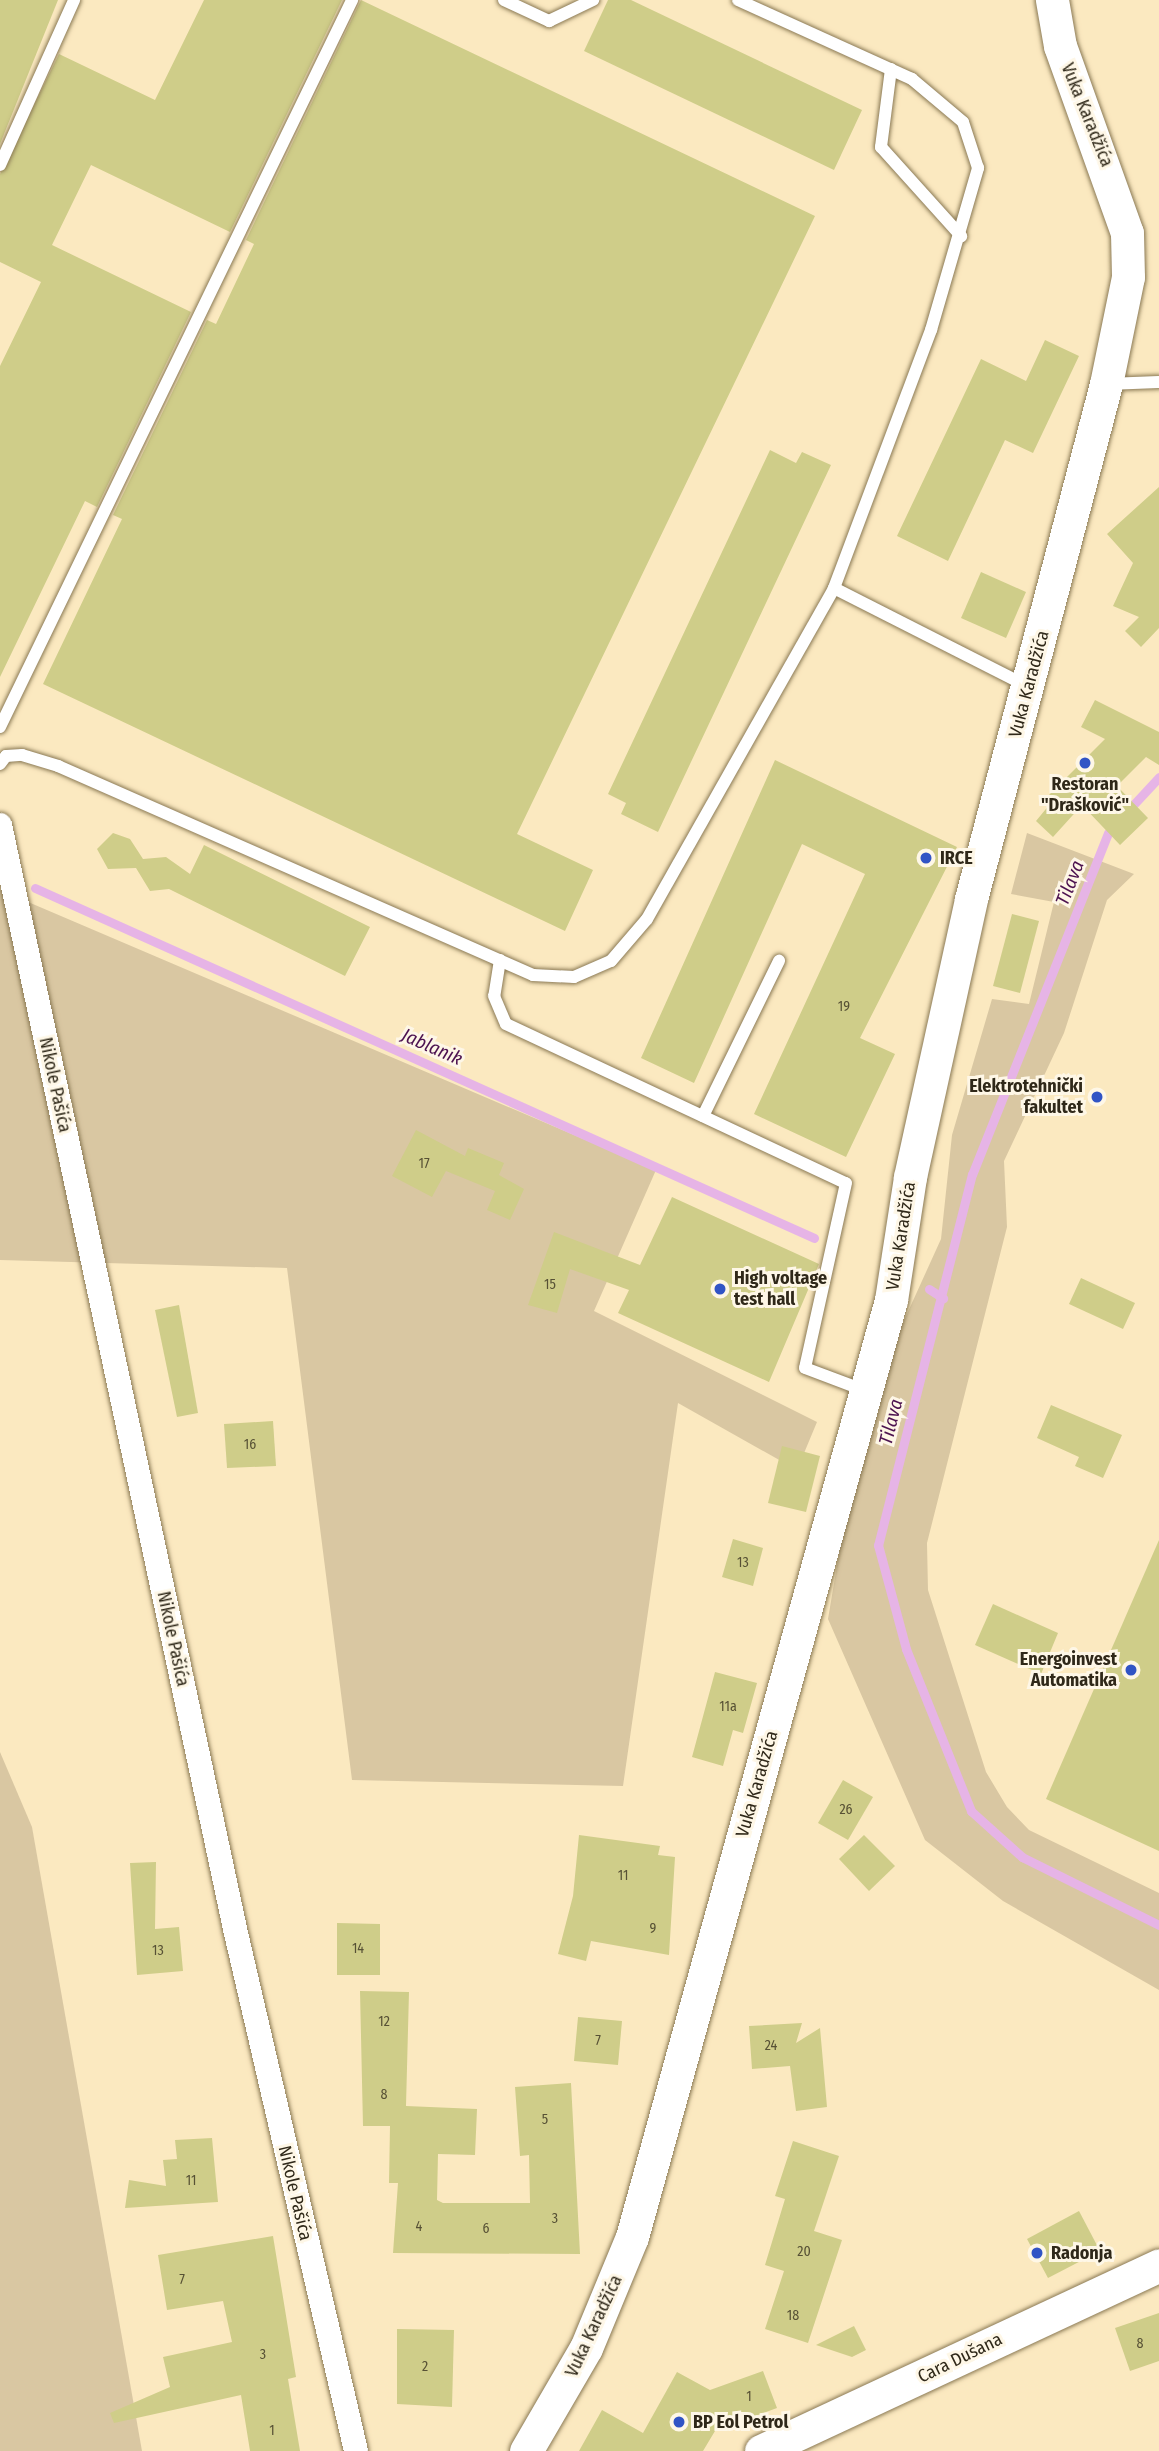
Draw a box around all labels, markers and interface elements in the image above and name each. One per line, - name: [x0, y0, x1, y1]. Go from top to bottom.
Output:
- street label: Vuka Karadžića: [1056, 60, 1118, 170]
- street label: Vuka Karadžića: [1004, 628, 1054, 740]
- marker: Restoran "Drašković": [1077, 755, 1093, 771]
- place label: Restoran "Drašković": [1041, 774, 1129, 816]
- place label: IRCE: [940, 847, 973, 869]
- marker: IRCE: [918, 850, 934, 866]
- water label: Tilava: [1051, 857, 1089, 909]
- house number: 19: [838, 999, 850, 1015]
- water label: Jablanik: [398, 1024, 466, 1070]
- street label: Nikole Pašića: [34, 1035, 76, 1135]
- place label: Elektrotehnički fakultet: [969, 1076, 1083, 1118]
- marker: Elektrotehnički fakultet: [1089, 1089, 1105, 1105]
- house number: 17: [418, 1156, 430, 1172]
- street label: Vuka Karadžića: [882, 1180, 920, 1292]
- place label: High voltage test hall: [734, 1268, 827, 1310]
- house number: 15: [544, 1277, 556, 1293]
- marker: High voltage test hall: [712, 1281, 728, 1297]
- water label: Tilava: [874, 1397, 908, 1447]
- house number: 16: [244, 1437, 256, 1453]
- house number: 13: [737, 1555, 749, 1571]
- street label: Nikole Pašića: [152, 1589, 194, 1689]
- place label: Energoinvest Automatika: [1020, 1649, 1117, 1692]
- marker: Energoinvest Automatika: [1123, 1662, 1139, 1678]
- house number: 11a: [719, 1699, 737, 1715]
- street label: Vuka Karadžića: [731, 1728, 783, 1840]
- house number: 26: [839, 1802, 853, 1818]
- house number: 11: [618, 1868, 628, 1884]
- house number: 9: [650, 1921, 656, 1937]
- house number: 14: [352, 1941, 364, 1957]
- house number: 13: [152, 1943, 164, 1959]
- house number: 12: [378, 2014, 390, 2030]
- house number: 7: [595, 2033, 601, 2049]
- house number: 24: [765, 2038, 777, 2054]
- house number: 8: [381, 2087, 387, 2103]
- house number: 5: [542, 2112, 548, 2128]
- street label: Nikole Pašića: [274, 2143, 316, 2243]
- house number: 11: [186, 2173, 196, 2189]
- house number: 3: [552, 2211, 558, 2227]
- house number: 4: [416, 2219, 422, 2235]
- house number: 6: [483, 2221, 489, 2237]
- place label: Radonja: [1051, 2242, 1112, 2264]
- house number: 20: [797, 2244, 811, 2260]
- marker: Radonja: [1029, 2245, 1045, 2261]
- house number: 7: [179, 2272, 185, 2288]
- street label: Vuka Karadžića: [561, 2272, 627, 2380]
- house number: 18: [787, 2308, 799, 2324]
- street label: Cara Dušana: [914, 2328, 1006, 2388]
- house number: 8: [1137, 2336, 1143, 2352]
- house number: 3: [260, 2347, 266, 2363]
- house number: 2: [422, 2359, 428, 2375]
- house number: 1: [746, 2389, 752, 2405]
- place label: BP Eol Petrol: [693, 2411, 788, 2433]
- marker: BP Eol Petrol: [671, 2414, 687, 2430]
- house number: 1: [269, 2423, 275, 2439]

